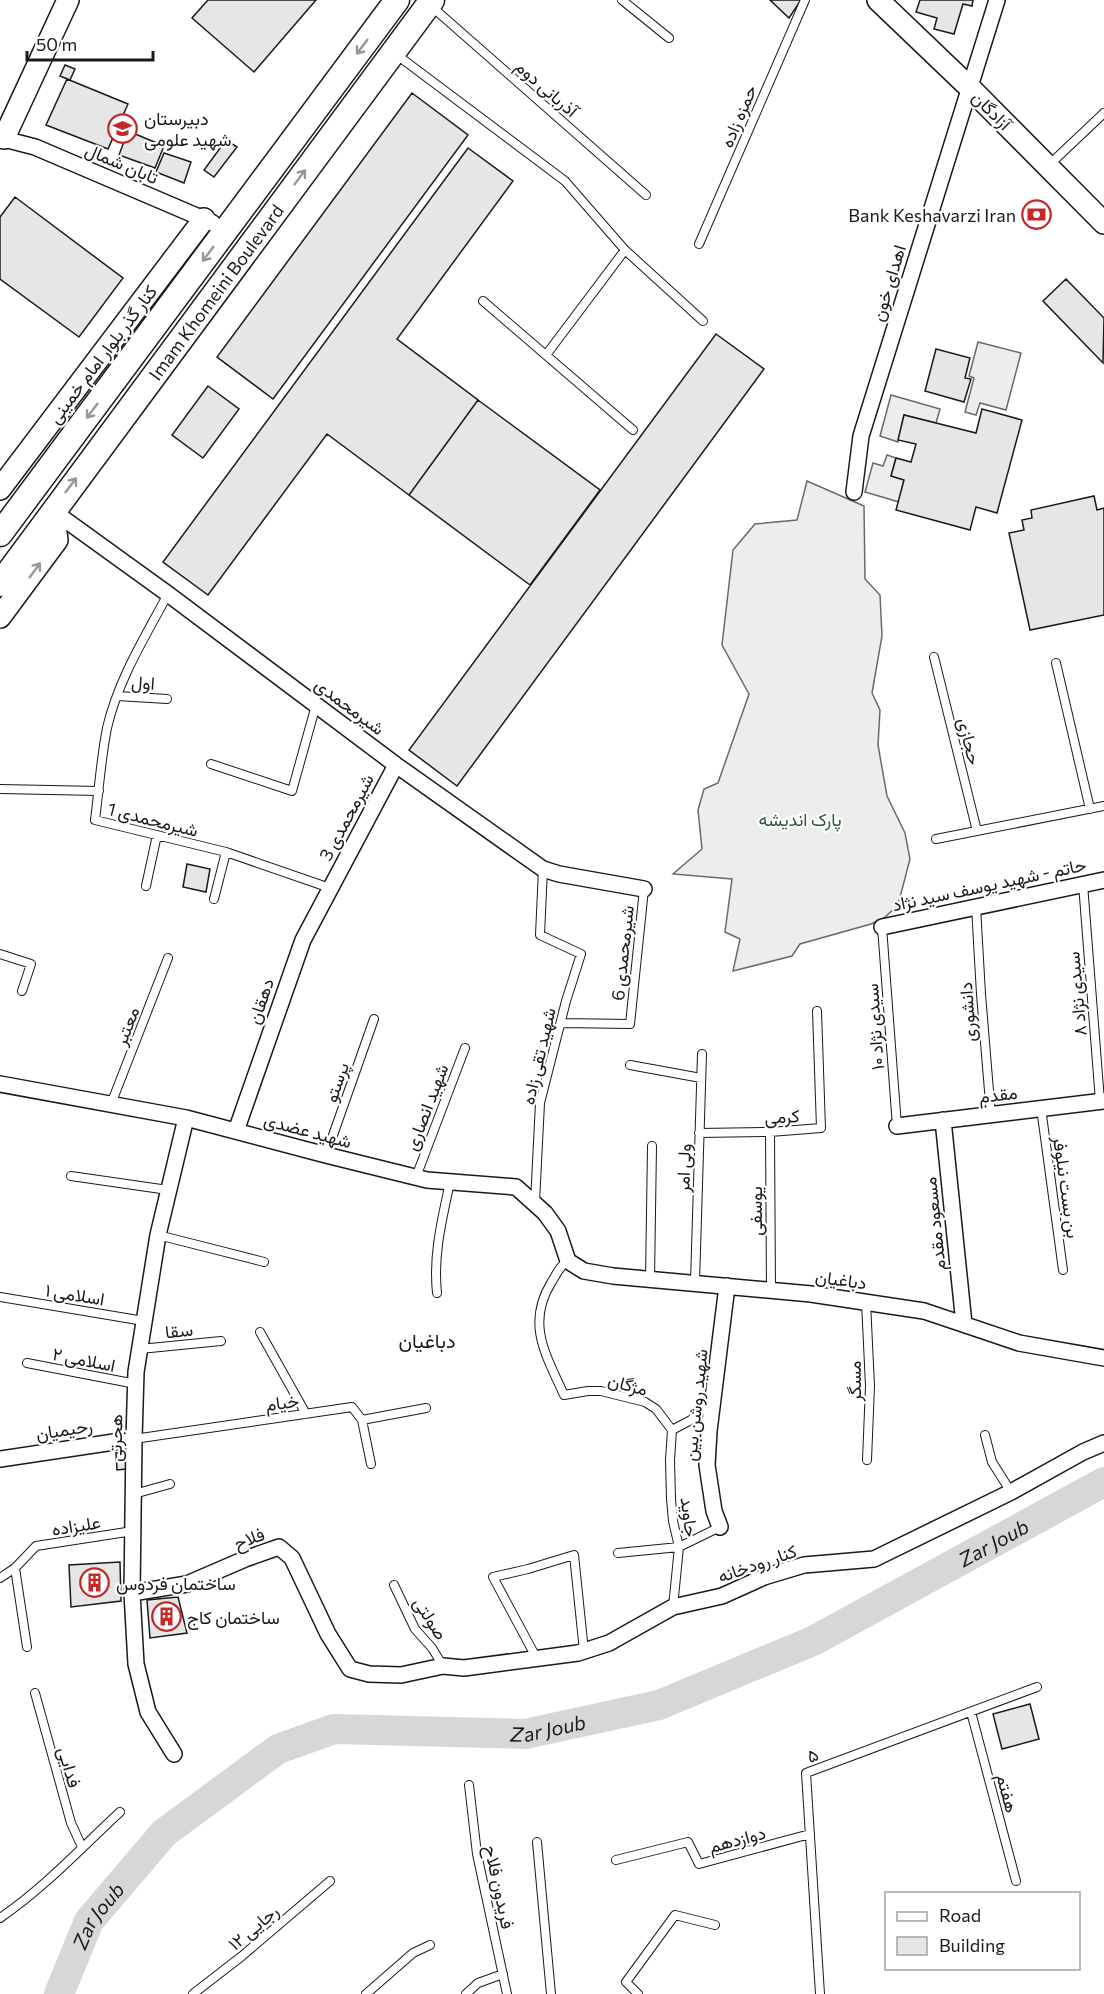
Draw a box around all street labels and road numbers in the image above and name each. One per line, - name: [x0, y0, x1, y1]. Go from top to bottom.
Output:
- street label: آذربانی دوم: [510, 55, 584, 124]
- street label: حمزه زاده: [715, 81, 762, 151]
- street label: آزادگان: [967, 86, 1018, 136]
- street label: تابان شمال: [82, 138, 162, 189]
- street label: Imam Khomeini Boulevard: [144, 200, 288, 384]
- street label: اهدای خون: [866, 242, 911, 324]
- street label: کنار گذر بلوار امام خمینی: [43, 280, 163, 429]
- street label: اول: [130, 670, 156, 695]
- street label: شیرمحمدی: [310, 673, 389, 740]
- street label: حجازی: [953, 715, 986, 767]
- street label: شیرمحمدی 3: [314, 770, 379, 865]
- street label: شیرمحمدی 1: [105, 797, 201, 842]
- street label: حاتم - شهید یوسف سید نژاد: [890, 853, 1088, 917]
- street label: شیرمحمدی 6: [606, 904, 639, 1002]
- street label: سیدی نژاد ۸: [1061, 951, 1092, 1037]
- street label: دهقان: [242, 975, 278, 1027]
- street label: دانشوری: [954, 981, 981, 1043]
- street label: سیدی نژاد ۱۰: [860, 983, 889, 1071]
- street label: معتبر: [108, 1004, 144, 1050]
- street label: شهید تقی زاده: [516, 1005, 561, 1107]
- street label: پرستو: [319, 1059, 355, 1105]
- street label: شهید انصاری: [399, 1061, 454, 1154]
- street label: مقدم: [977, 1081, 1019, 1109]
- street label: کرمی: [764, 1104, 800, 1129]
- street label: شهید عضدی: [262, 1108, 354, 1153]
- street label: بن بست نیلوفر: [1048, 1133, 1085, 1240]
- street label: ولی امر: [671, 1143, 696, 1194]
- street label: مسعود مقدم: [918, 1176, 952, 1272]
- street label: یوسفی: [744, 1186, 767, 1236]
- street label: دباغیان: [814, 1265, 868, 1293]
- street label: اسلامی ۱: [44, 1278, 106, 1311]
- street label: سقا: [164, 1318, 194, 1342]
- street label: اسلامی ۲: [50, 1342, 117, 1377]
- street label: شهید روشن بین: [678, 1348, 713, 1462]
- street label: مسگر: [843, 1361, 866, 1402]
- street label: مژگان: [606, 1368, 650, 1401]
- street label: خیام: [264, 1389, 301, 1417]
- street label: رحیمیان: [34, 1414, 94, 1445]
- street label: هجرتی: [104, 1414, 127, 1462]
- street label: جاوید: [676, 1496, 703, 1538]
- street label: علیزاده: [50, 1510, 102, 1541]
- street label: فلاح: [231, 1522, 268, 1556]
- street label: کنار رودخانه: [715, 1539, 800, 1588]
- street label: صولتی: [408, 1593, 453, 1644]
- street label: ۵: [803, 1743, 821, 1767]
- street label: فدایی: [53, 1744, 86, 1790]
- street label: هفتم: [990, 1771, 1024, 1815]
- street label: دوازدهم: [706, 1821, 768, 1859]
- street label: فریدون فلاح: [478, 1843, 520, 1931]
- street label: رجایی ۱۲: [223, 1899, 283, 1955]

